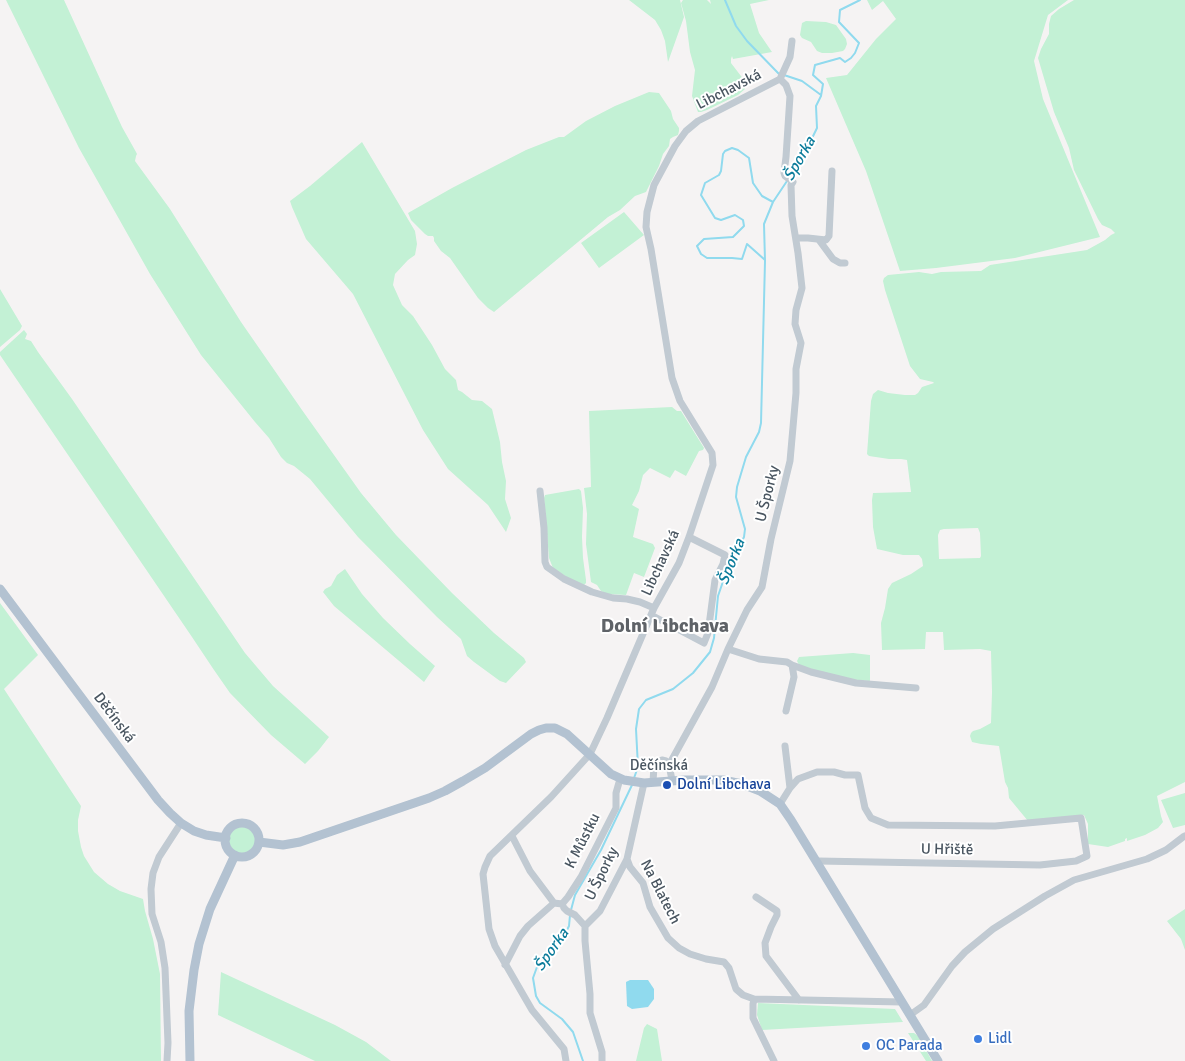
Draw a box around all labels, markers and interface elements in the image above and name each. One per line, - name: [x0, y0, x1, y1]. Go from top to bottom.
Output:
- street label: Libchavská: [693, 66, 765, 114]
- water label: Šporka: [780, 134, 820, 184]
- street label: U Šporky: [752, 464, 784, 524]
- street label: Libchavská: [638, 527, 684, 599]
- water label: Šporka: [714, 536, 750, 588]
- district label: Dolní Libchava: [601, 615, 729, 639]
- street label: Děčínská: [89, 689, 139, 747]
- street label: Děčínská: [630, 757, 688, 775]
- place label: Dolní Libchava: [677, 776, 771, 794]
- marker: Dolní Libchava: [661, 779, 673, 791]
- street label: K Můstku: [561, 810, 605, 872]
- street label: U Hřiště: [921, 841, 973, 859]
- street label: U Šporky: [581, 844, 623, 904]
- street label: Na Blatech: [636, 857, 684, 927]
- water label: Šporka: [530, 925, 574, 975]
- place label: Lidl: [988, 1030, 1012, 1048]
- marker: Lidl: [972, 1033, 984, 1045]
- place label: OC Parada: [876, 1037, 943, 1055]
- marker: OC Parada: [860, 1040, 872, 1052]

